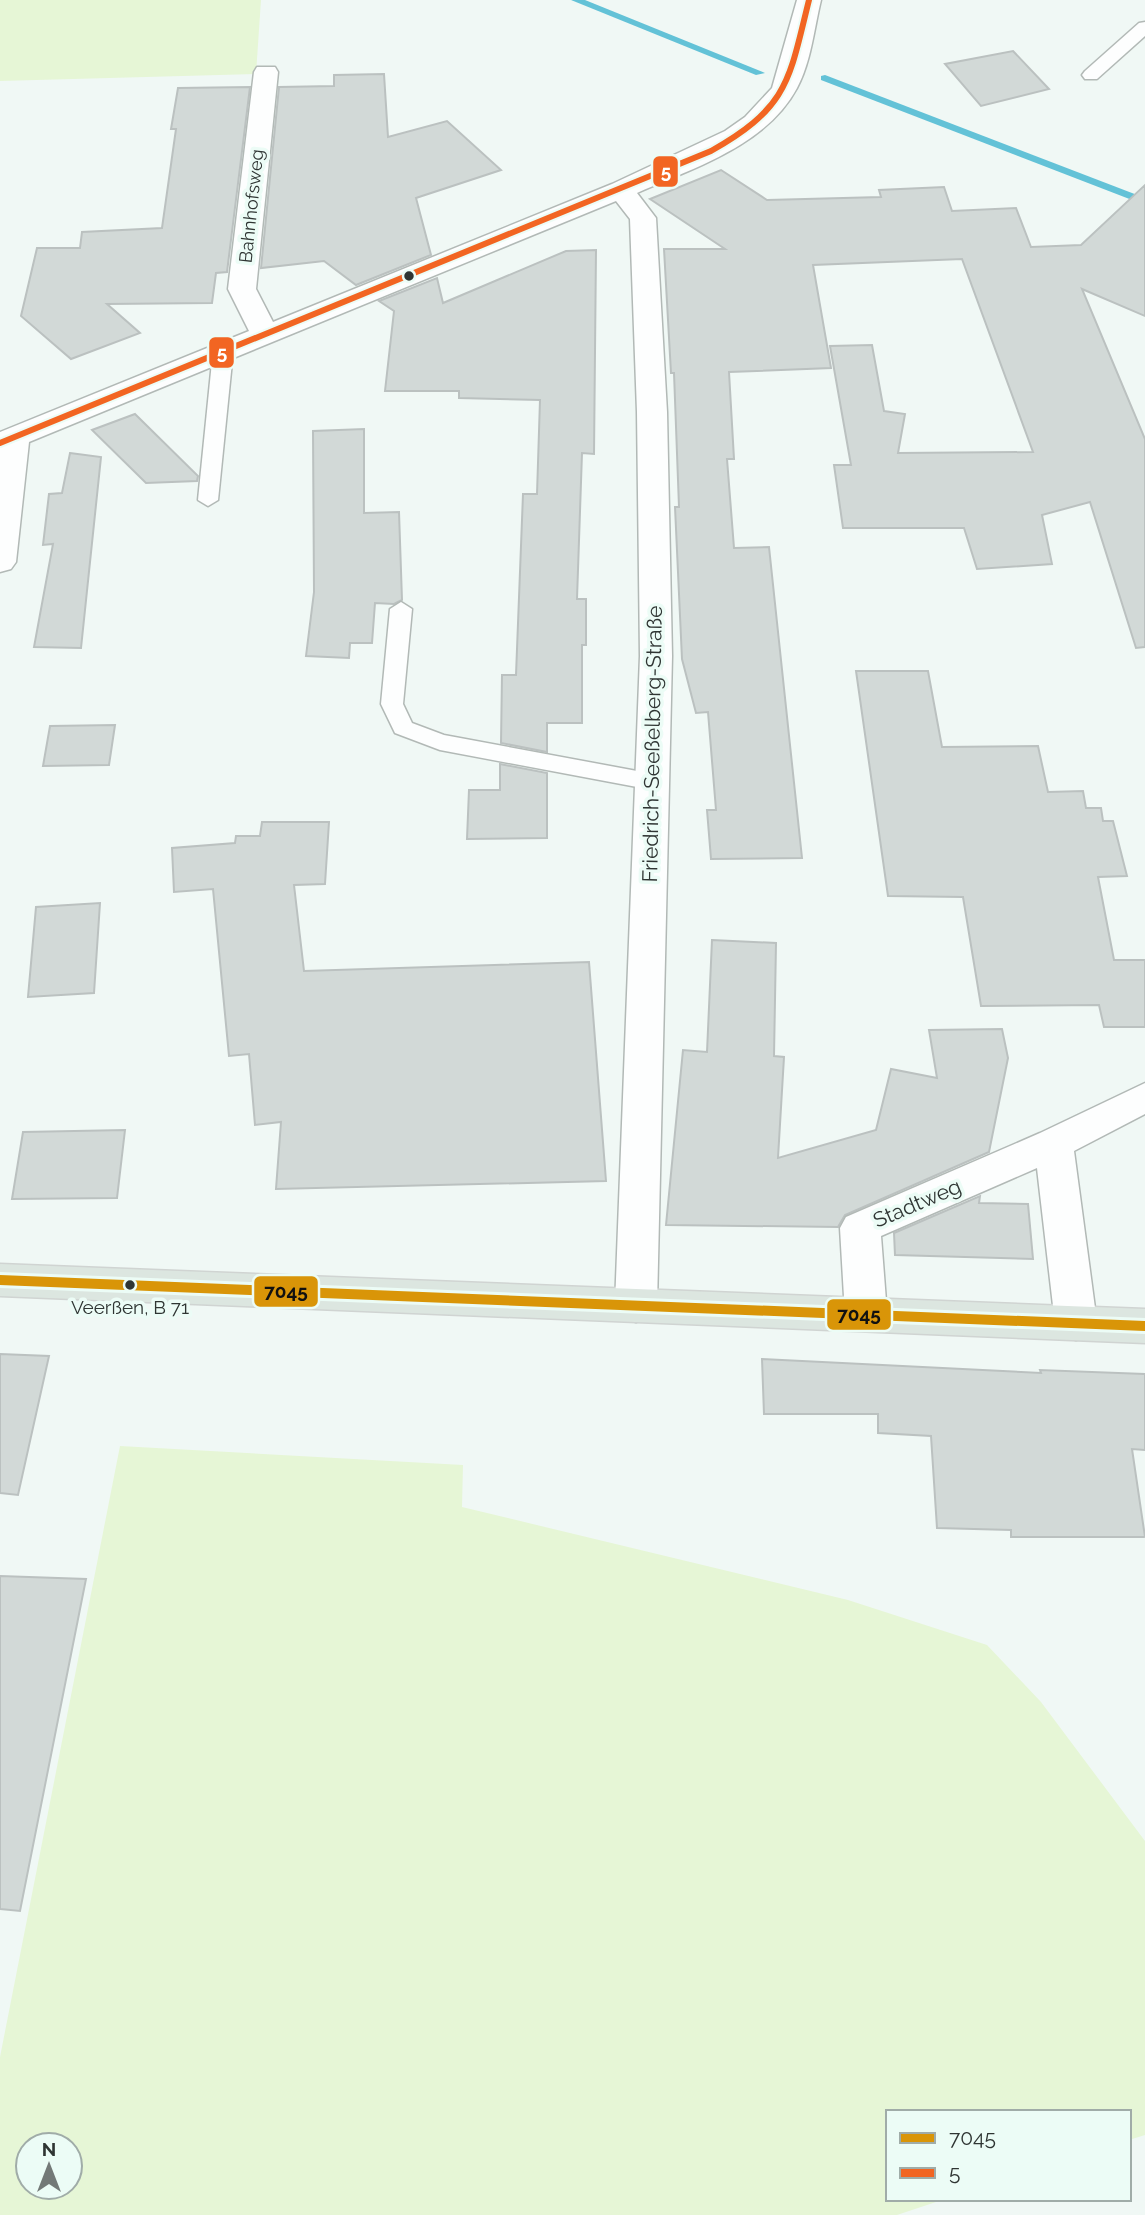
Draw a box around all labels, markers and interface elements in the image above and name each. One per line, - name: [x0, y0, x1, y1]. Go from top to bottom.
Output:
- street label: Bahnhofsweg: [235, 148, 267, 264]
- line badge: 5: [652, 155, 679, 188]
- text: 5: [661, 160, 671, 182]
- unlabelled marker: [402, 269, 416, 283]
- line badge: 5: [208, 336, 235, 369]
- text: 5: [217, 341, 227, 363]
- street label: Friedrich-Seeßelberg-Straße: [637, 605, 667, 883]
- street label: Stadtweg: [869, 1173, 965, 1233]
- line badge: 7045: [253, 1275, 319, 1308]
- marker: Veerßen, B 71: [123, 1278, 137, 1292]
- text: 7045: [264, 1280, 308, 1302]
- place label: Veerßen, B 71: [71, 1296, 189, 1318]
- line badge: 7045: [826, 1298, 892, 1331]
- text: 7045: [837, 1303, 881, 1325]
- legend: [886, 2110, 1131, 2201]
- text: 7045: [949, 2125, 996, 2150]
- north arrow: [14, 2131, 84, 2201]
- text: N: [42, 2138, 56, 2160]
- text: 5: [949, 2160, 960, 2185]

